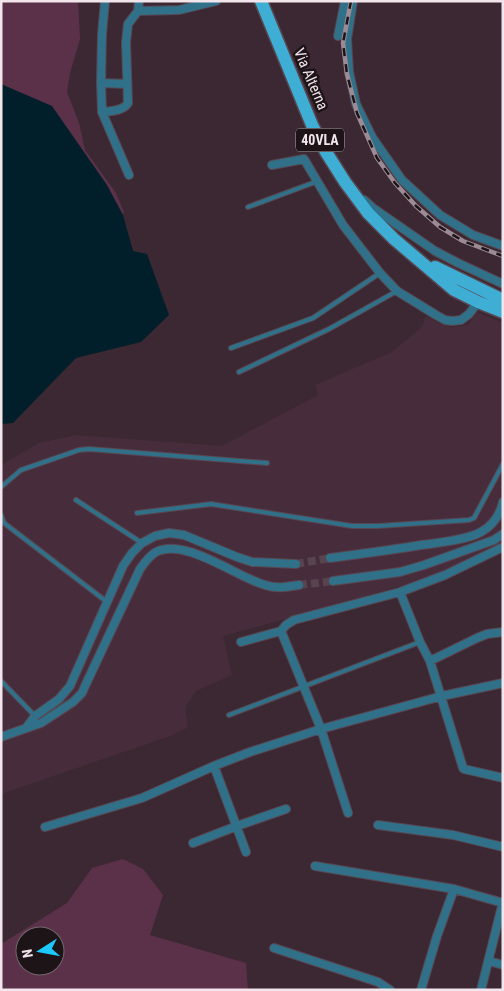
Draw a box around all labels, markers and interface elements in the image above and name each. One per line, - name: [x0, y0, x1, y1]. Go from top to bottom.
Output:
- street label: Via Alterna: [290, 46, 332, 112]
- road number: 40VLA: [296, 128, 344, 152]
- north arrow: [15, 926, 65, 976]
- text: N: [19, 948, 36, 959]

